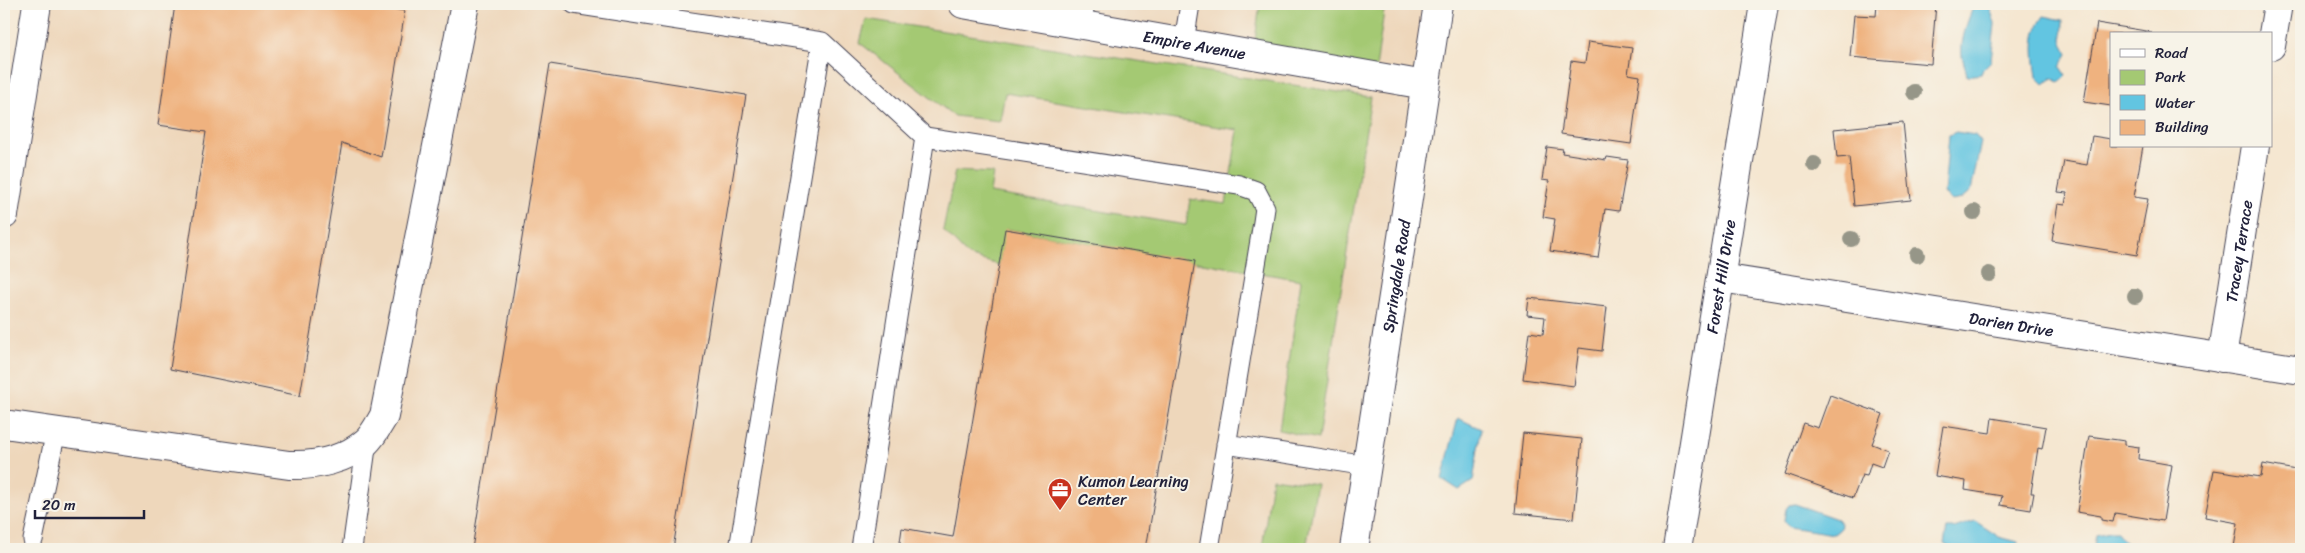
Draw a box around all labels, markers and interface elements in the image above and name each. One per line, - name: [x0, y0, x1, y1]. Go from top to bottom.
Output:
- street label: Empire Avenue: [1141, 22, 1248, 68]
- legend: [2110, 32, 2272, 148]
- text: Road: [2155, 40, 2188, 66]
- text: Park: [2155, 64, 2186, 90]
- text: Water: [2155, 90, 2195, 116]
- text: Building: [2155, 114, 2209, 140]
- street label: Tracey Terrace: [2217, 198, 2261, 305]
- street label: Springdale Road: [1374, 216, 1420, 335]
- street label: Forest Hill Drive: [1698, 217, 1744, 336]
- street label: Darien Drive: [1967, 304, 2056, 346]
- place label: Kumon Learning Center: [1078, 467, 1189, 514]
- office icon: Kumon Learning Center: [1047, 477, 1073, 511]
- scale bar: [35, 488, 144, 520]
- text: 20 m: [42, 492, 76, 518]

